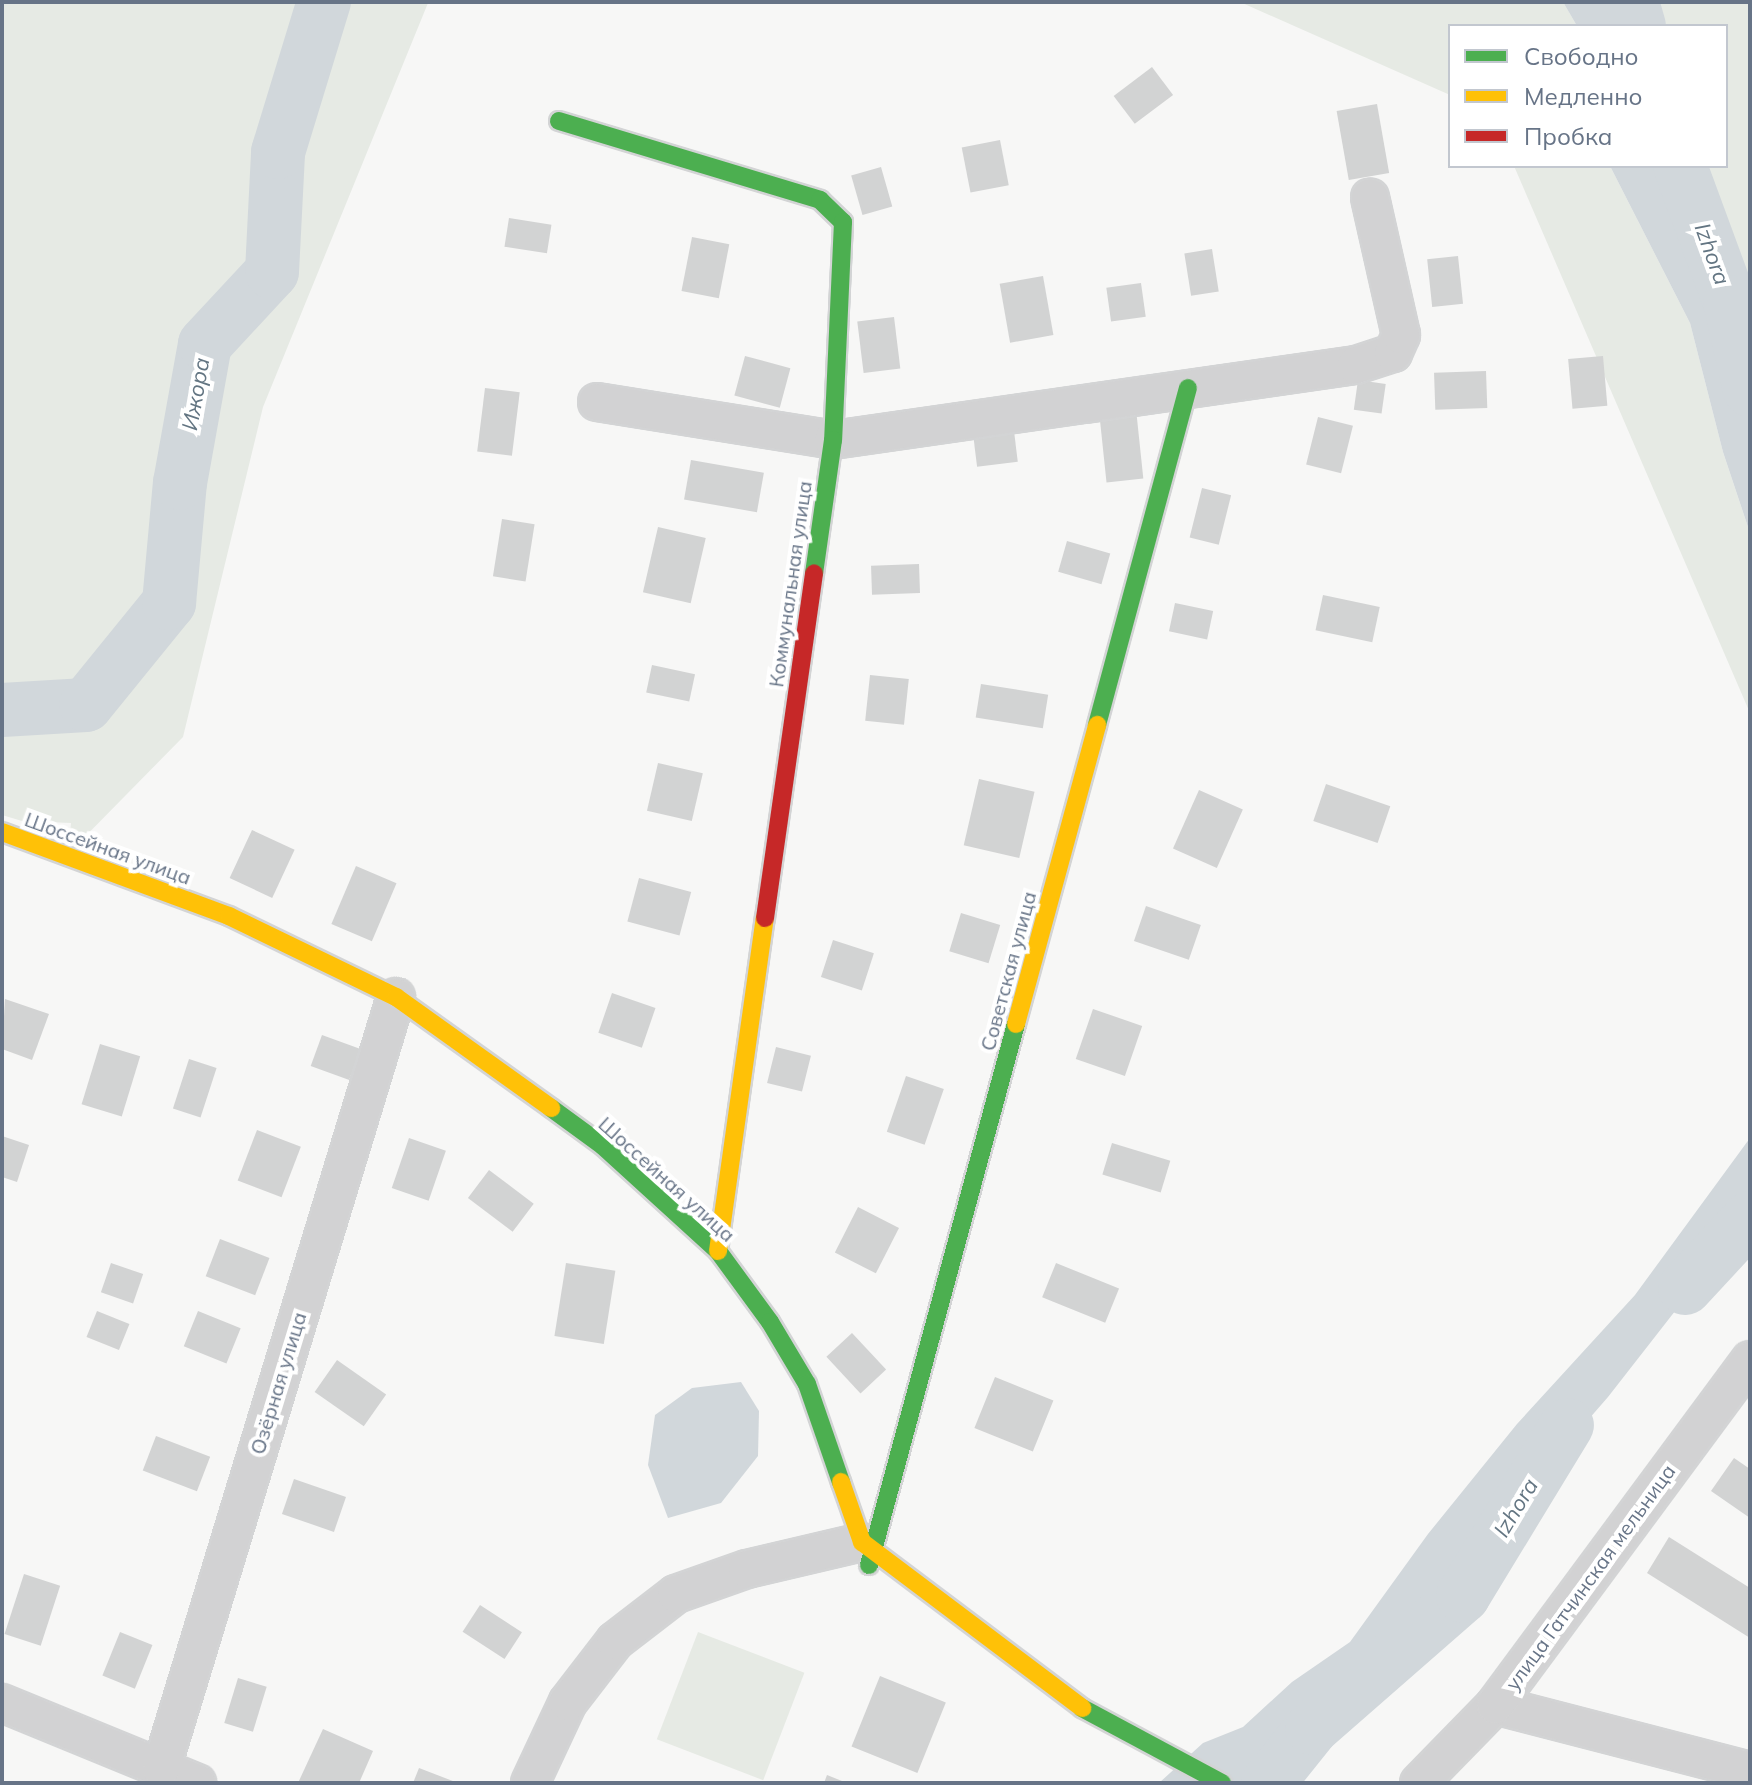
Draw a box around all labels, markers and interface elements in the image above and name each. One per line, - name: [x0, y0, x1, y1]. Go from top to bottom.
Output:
- legend: [1448, 24, 1728, 168]
- text: Свободно: [1524, 41, 1639, 71]
- text: Медленно: [1524, 81, 1643, 111]
- text: Пробка: [1524, 121, 1612, 151]
- water label: Izhora: [1689, 220, 1735, 288]
- water label: Ижора: [177, 355, 215, 433]
- street label: Коммунальная улица: [764, 479, 816, 689]
- street label: Шоссейная улица: [22, 807, 194, 889]
- street label: Советская улица: [975, 889, 1041, 1053]
- street label: Шоссейная улица: [594, 1112, 740, 1246]
- street label: Озёрная улица: [245, 1309, 311, 1457]
- street label: улица Гатчинская мельница: [1500, 1459, 1680, 1695]
- water label: Izhora: [1488, 1474, 1544, 1542]

